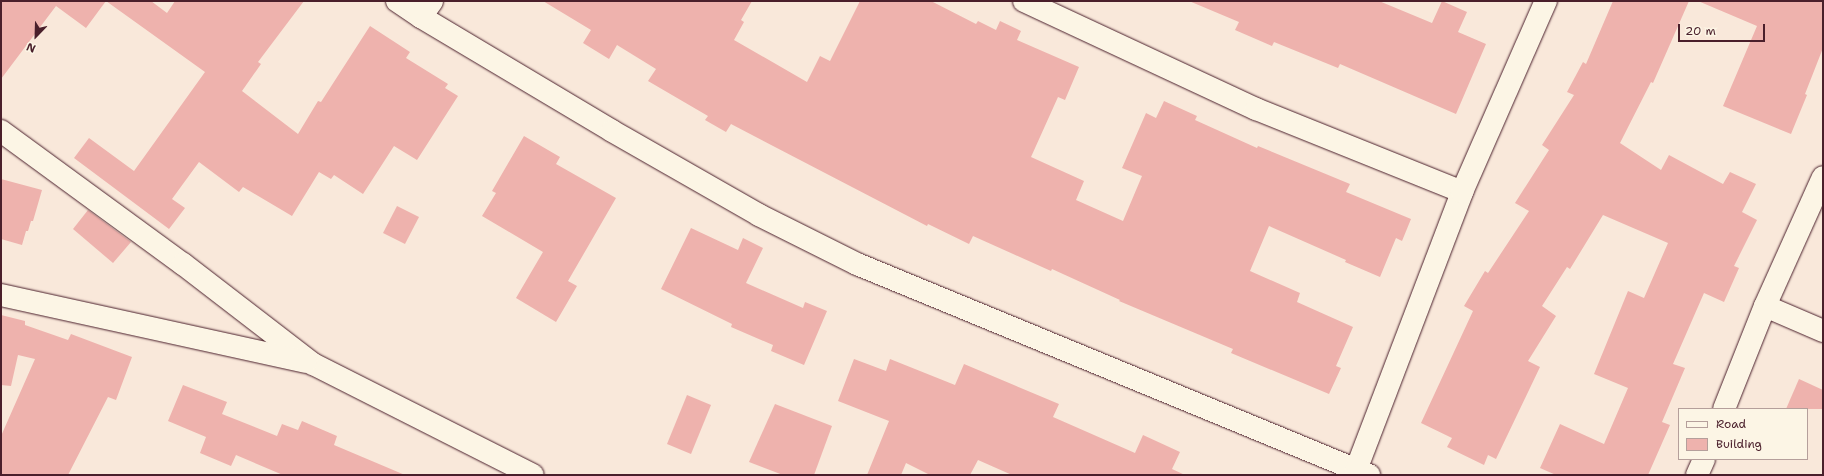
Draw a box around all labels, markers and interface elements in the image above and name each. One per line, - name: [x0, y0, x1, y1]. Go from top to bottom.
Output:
- north arrow: [16, 16, 56, 56]
- scale bar: [1680, 16, 1767, 42]
- text: 20 m: [1685, 23, 1716, 39]
- text: N: [24, 39, 38, 56]
- legend: [1678, 408, 1808, 460]
- text: Road: [1716, 416, 1746, 432]
- text: Building: [1716, 436, 1762, 452]

